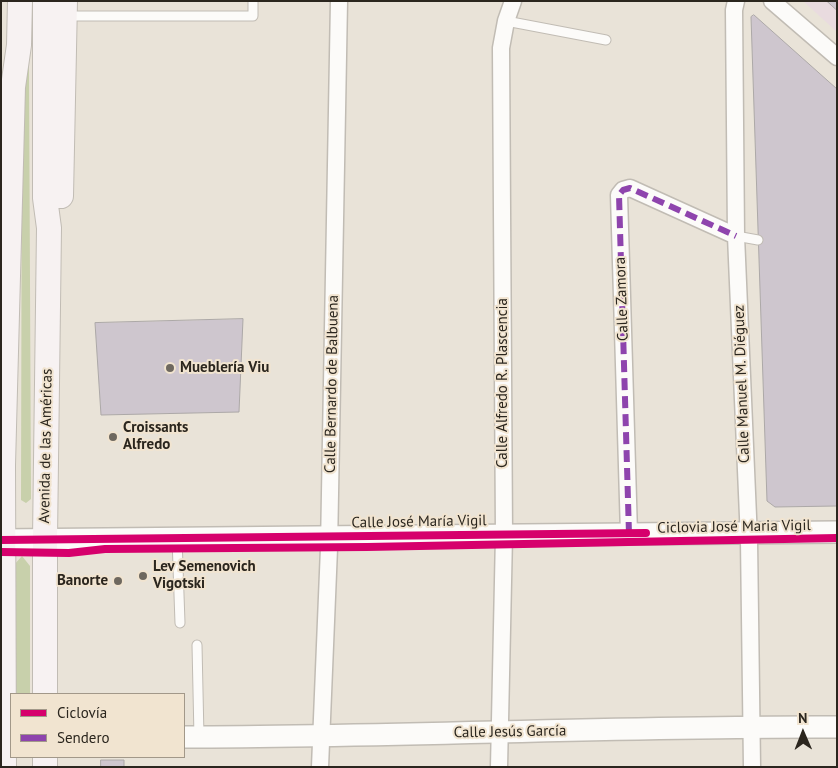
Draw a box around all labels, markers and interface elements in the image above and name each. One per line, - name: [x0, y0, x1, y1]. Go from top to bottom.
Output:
- street label: Calle Zamora: [612, 257, 632, 341]
- street label: Calle Bernardo de Balbuena: [321, 295, 343, 473]
- street label: Calle Alfredo R. Plascencia: [494, 298, 512, 468]
- street label: Calle Manuel M. Diéguez: [730, 305, 754, 463]
- place label: Mueblería Viu: [180, 359, 269, 377]
- marker: Mueblería Viu: [164, 362, 176, 374]
- street label: Avenida de las Américas: [36, 368, 56, 524]
- place label: Croissants Alfredo: [123, 419, 188, 454]
- marker: Croissants Alfredo: [107, 431, 119, 443]
- street label: Calle José María Vigil: [351, 512, 487, 532]
- street label: Ciclovia José Maria Vigil: [657, 517, 811, 537]
- place label: Lev Semenovich Vigotski: [153, 558, 256, 593]
- marker: Lev Semenovich Vigotski: [137, 570, 149, 582]
- place label: Banorte: [57, 572, 108, 590]
- marker: Banorte: [112, 575, 124, 587]
- legend: [10, 693, 185, 758]
- text: Ciclovía: [57, 703, 107, 722]
- north arrow: [778, 708, 828, 758]
- text: N: [798, 709, 807, 727]
- street label: Calle Jesús García: [453, 722, 567, 742]
- text: Sendero: [57, 728, 110, 747]

